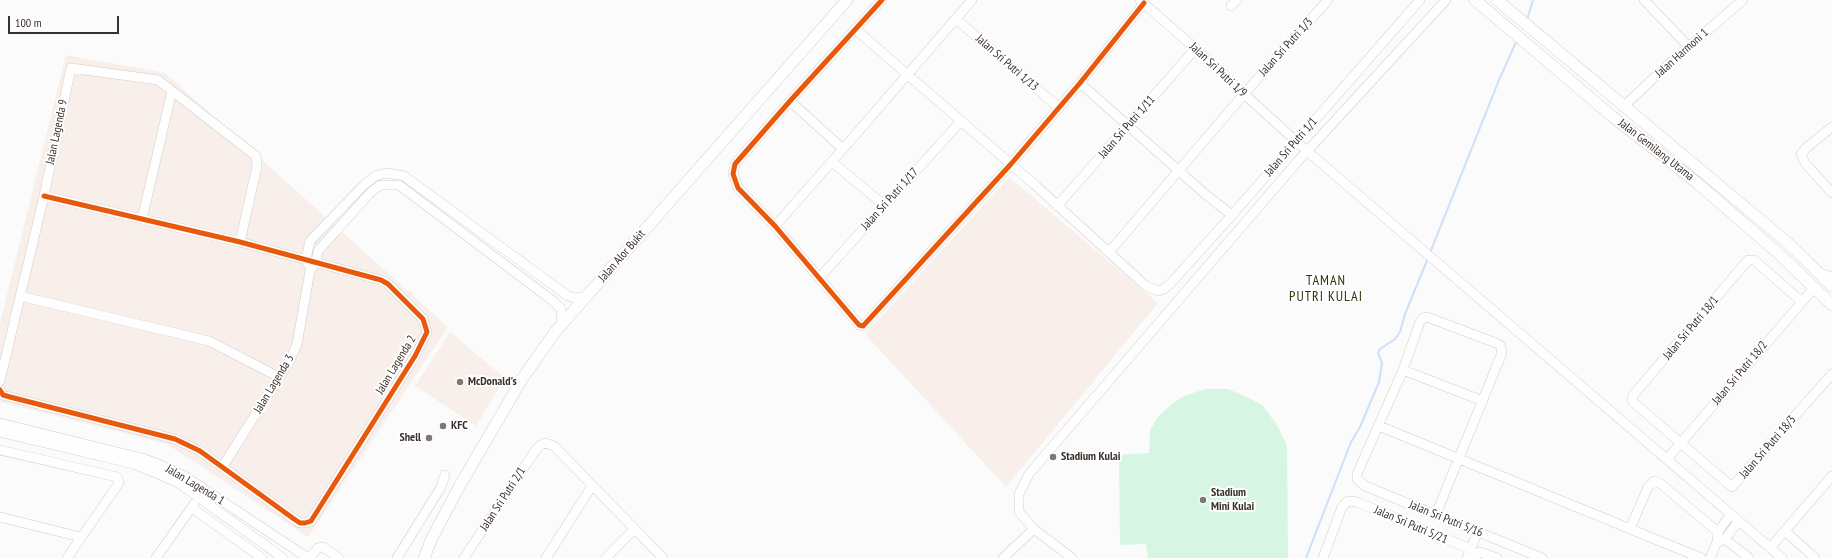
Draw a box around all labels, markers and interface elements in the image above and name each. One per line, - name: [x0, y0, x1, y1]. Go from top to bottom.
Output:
- scale bar: [10, 8, 121, 34]
- text: 100 m: [15, 15, 42, 30]
- street label: Jalan Sri Putri 1/3: [1256, 15, 1316, 79]
- street label: Jalan Harmoni 1: [1652, 25, 1712, 81]
- street label: Jalan Sri Putri 1/13: [973, 32, 1041, 94]
- street label: Jalan Sri Putri 1/9: [1186, 40, 1250, 100]
- street label: Jalan Sri Putri 1/11: [1096, 93, 1158, 161]
- street label: Jalan Lagenda 9: [43, 98, 71, 166]
- street label: Jalan Sri Putri 1/1: [1262, 115, 1320, 179]
- street label: Jalan Gemilang Utama: [1615, 116, 1697, 184]
- street label: Jalan Sri Putri 1/17: [858, 165, 922, 233]
- street label: Jalan Alor Bukit: [596, 227, 648, 285]
- district label: TAMAN PUTRI KULAI: [1289, 273, 1363, 306]
- street label: Jalan Sri Putri 18/1: [1660, 293, 1722, 363]
- street label: Jalan Lagenda 2: [373, 333, 419, 397]
- street label: Jalan Sri Putri 18/2: [1709, 338, 1771, 408]
- street label: Jalan Lagenda 3: [251, 352, 297, 416]
- place label: McDonald's: [468, 375, 517, 389]
- marker: McDonald's: [455, 377, 465, 387]
- street label: Jalan Sri Putri 18/3: [1737, 413, 1799, 481]
- place label: KFC: [451, 419, 468, 433]
- marker: KFC: [438, 421, 448, 431]
- place label: Shell: [399, 431, 421, 445]
- marker: Shell: [424, 433, 434, 443]
- place label: Stadium Kulai: [1061, 450, 1121, 464]
- marker: Stadium Kulai: [1048, 452, 1058, 462]
- street label: Jalan Lagenda 1: [163, 462, 227, 508]
- street label: Jalan Sri Putri 2/1: [477, 464, 529, 534]
- place label: Stadium Mini Kulai: [1211, 486, 1254, 514]
- marker: Stadium Mini Kulai: [1198, 495, 1208, 505]
- street label: Jalan Sri Putri 5/16: [1407, 498, 1485, 540]
- street label: Jalan Sri Putri 5/21: [1372, 503, 1450, 547]

